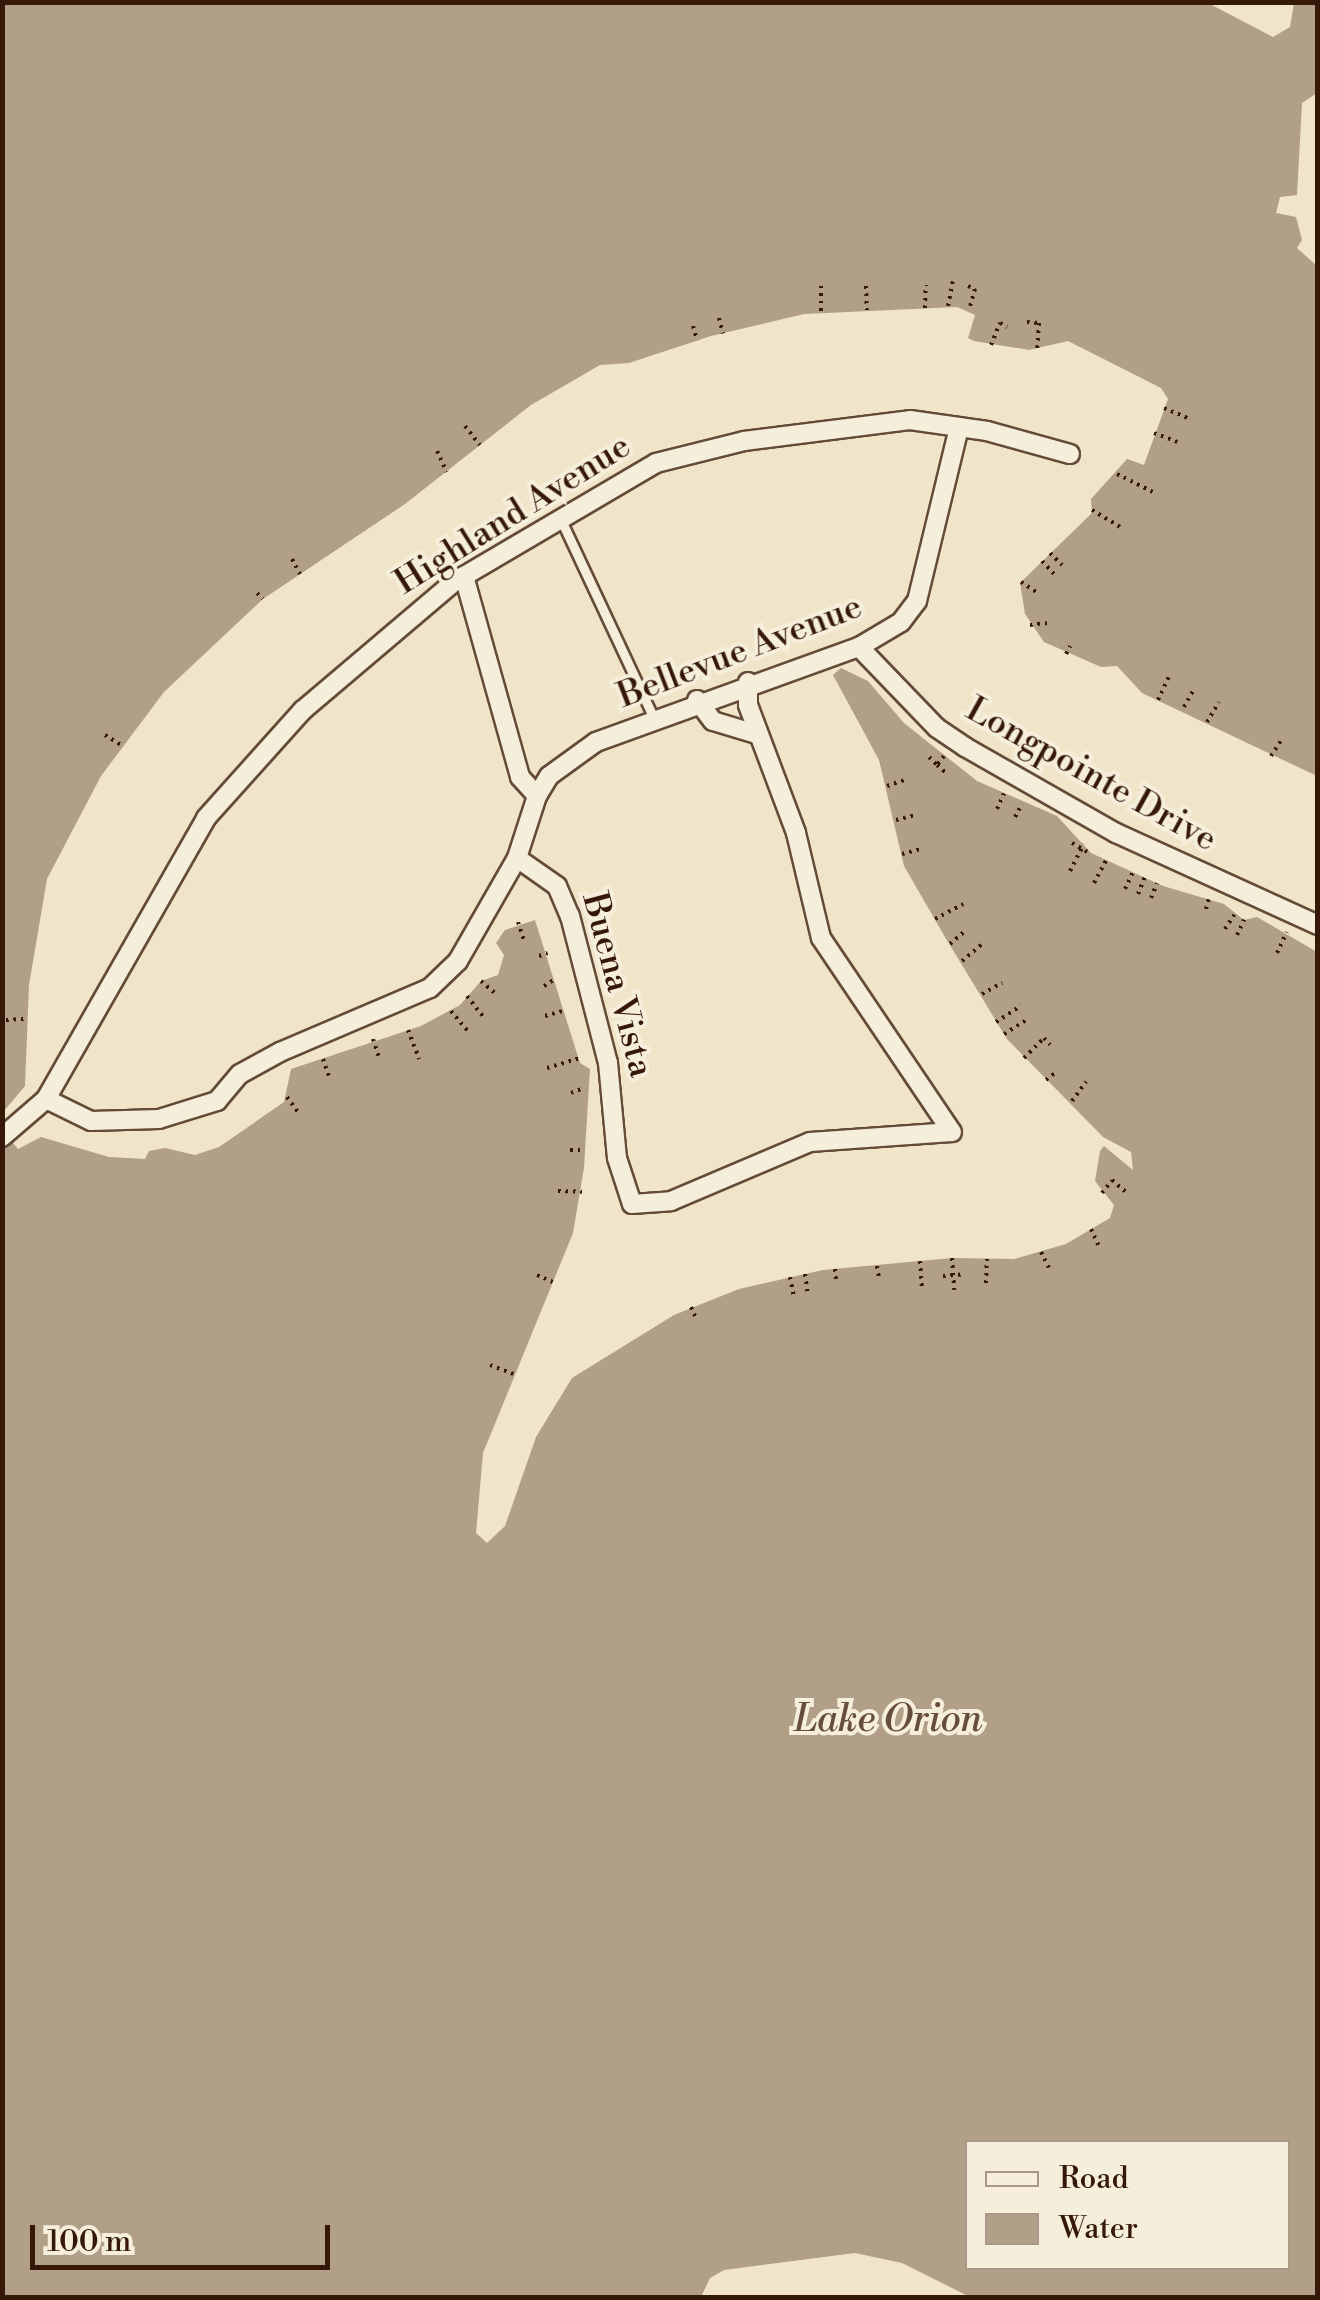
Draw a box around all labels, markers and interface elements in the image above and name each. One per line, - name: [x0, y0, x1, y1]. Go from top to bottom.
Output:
- street label: Highland Avenue: [387, 426, 639, 604]
- street label: Bellevue Avenue: [612, 586, 868, 718]
- street label: Longpointe Drive: [958, 689, 1224, 861]
- street label: Buena Vista: [572, 888, 662, 1082]
- water label: Lake Orion: [794, 1697, 982, 1743]
- legend: [965, 2140, 1290, 2270]
- text: Road: [1059, 2160, 1129, 2198]
- scale bar: [35, 2205, 335, 2267]
- text: Water: [1059, 2210, 1138, 2248]
- text: 100 m: [47, 2223, 131, 2261]

